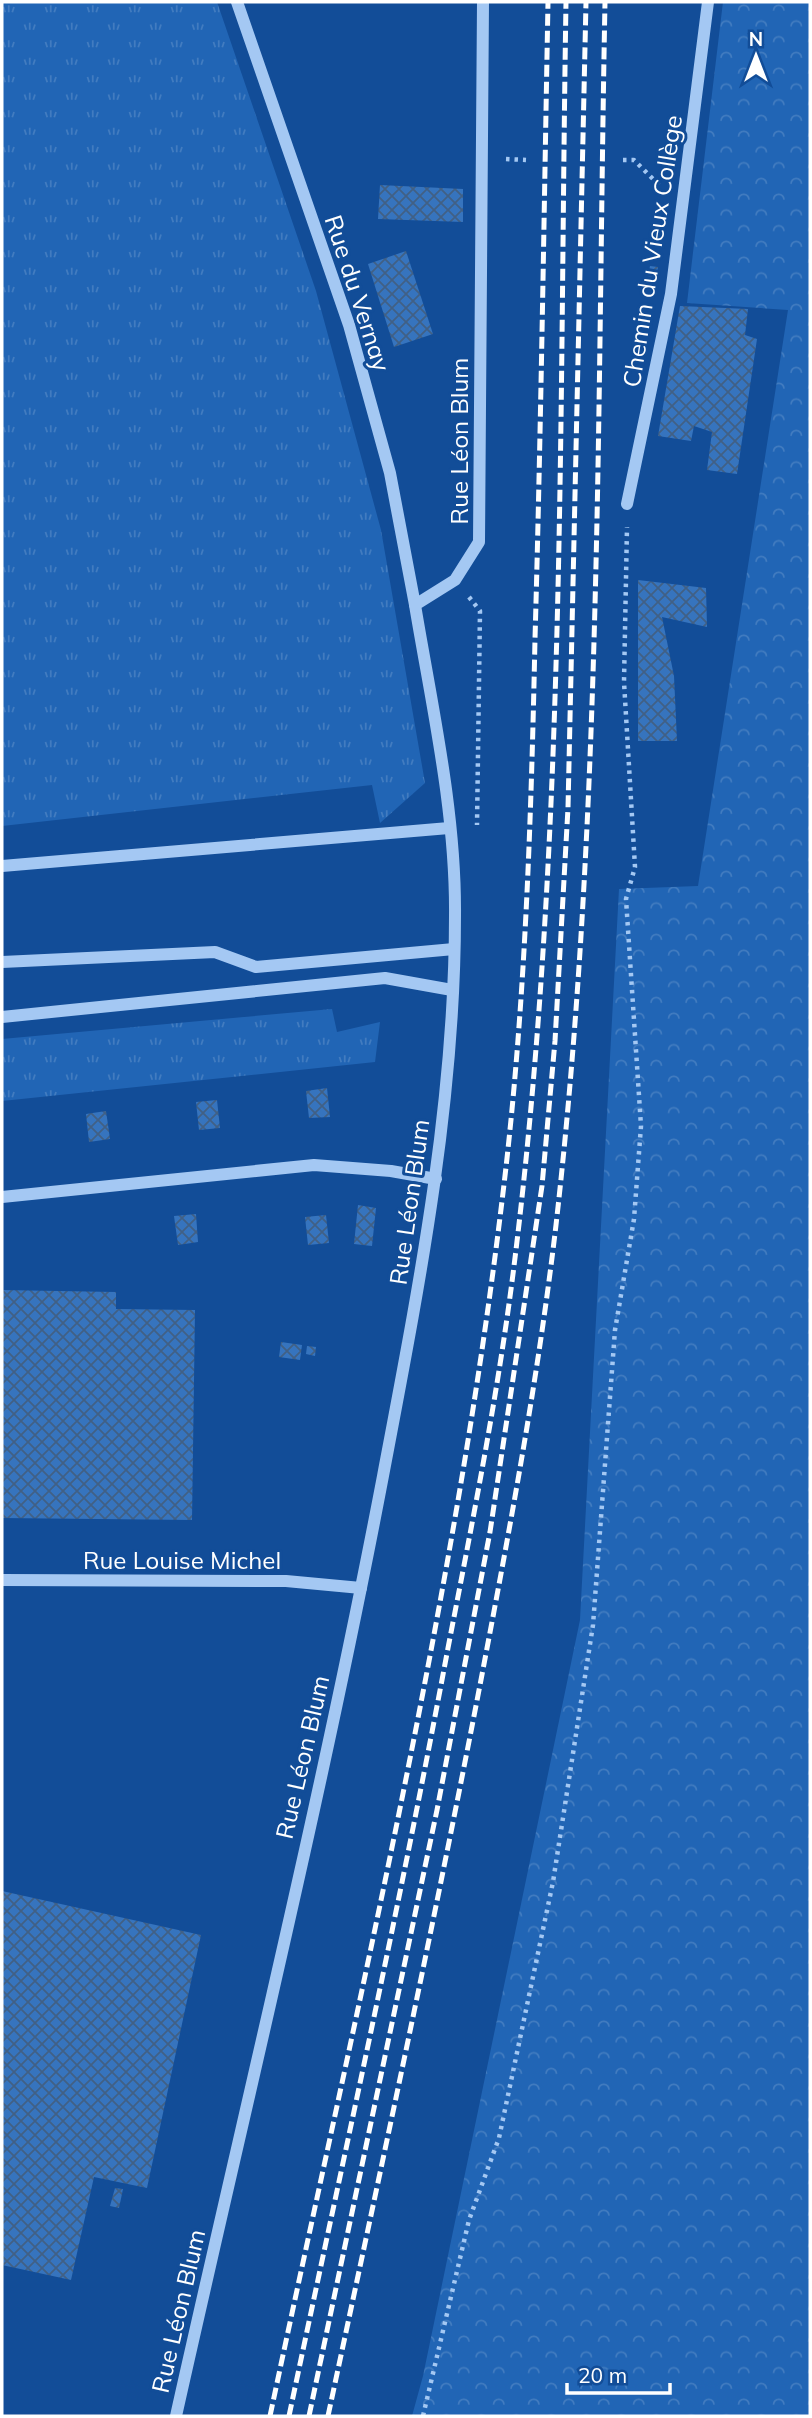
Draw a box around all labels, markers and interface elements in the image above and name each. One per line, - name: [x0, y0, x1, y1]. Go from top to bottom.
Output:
- north arrow: [721, 21, 791, 91]
- text: N: [749, 27, 763, 51]
- street label: Chemin du Vieux Collège: [616, 113, 688, 389]
- street label: Rue du Vernay: [319, 211, 397, 375]
- street label: Rue Léon Blum: [444, 358, 474, 524]
- street label: Rue Léon Blum: [383, 1117, 435, 1287]
- street label: Rue Louise Michel: [83, 1545, 281, 1575]
- street label: Rue Léon Blum: [269, 1672, 335, 1842]
- street label: Rue Léon Blum: [145, 2226, 211, 2396]
- scale bar: [567, 2352, 670, 2396]
- text: 20 m: [578, 2362, 627, 2388]

